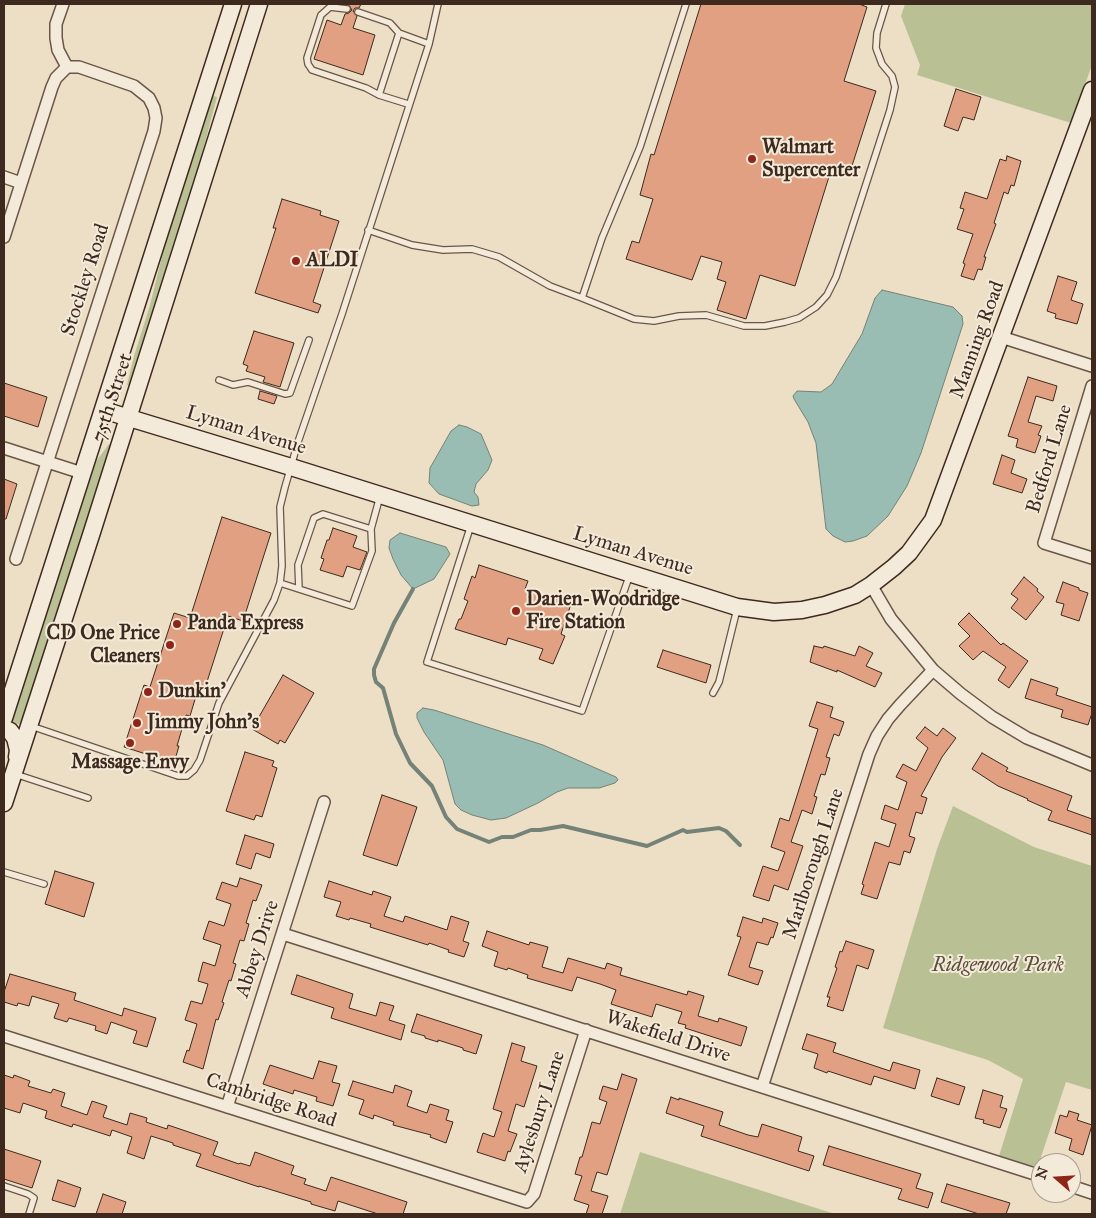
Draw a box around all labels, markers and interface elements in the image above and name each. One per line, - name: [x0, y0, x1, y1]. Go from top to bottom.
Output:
- place label: Walmart Supercenter: [762, 136, 860, 183]
- marker: Walmart Supercenter: [746, 153, 758, 165]
- street label: Stockley Road: [57, 221, 115, 339]
- place label: ALDI: [306, 249, 358, 273]
- marker: ALDI: [290, 255, 302, 267]
- street label: Manning Road: [946, 278, 1010, 402]
- street label: 75th Street: [87, 350, 139, 446]
- street label: Lyman Avenue: [183, 401, 309, 461]
- street label: Bedford Lane: [1022, 402, 1078, 516]
- street label: Lyman Avenue: [570, 522, 696, 582]
- place label: Darien-Woodridge Fire Station: [526, 588, 680, 635]
- marker: Darien-Woodridge Fire Station: [510, 605, 522, 617]
- place label: Panda Express: [187, 612, 304, 636]
- marker: Panda Express: [171, 618, 183, 630]
- place label: CD One Price Cleaners: [47, 622, 160, 669]
- marker: CD One Price Cleaners: [164, 639, 176, 651]
- place label: Dunkin': [158, 680, 226, 704]
- marker: Dunkin': [142, 686, 154, 698]
- place label: Jimmy John's: [147, 711, 259, 735]
- marker: Jimmy John's: [131, 717, 143, 729]
- marker: Massage Envy: [124, 737, 136, 749]
- place label: Massage Envy: [71, 751, 189, 775]
- street label: Marlborough Lane: [778, 786, 850, 942]
- street label: Abbey Drive: [231, 897, 285, 1001]
- park label: Ridgewood Park: [932, 954, 1064, 978]
- street label: Wakefield Drive: [603, 1006, 733, 1068]
- street label: Aylesbury Lane: [509, 1048, 571, 1176]
- street label: Cambridge Road: [203, 1069, 339, 1133]
- north arrow: [1031, 1153, 1081, 1203]
- text: N: [1032, 1165, 1052, 1182]

